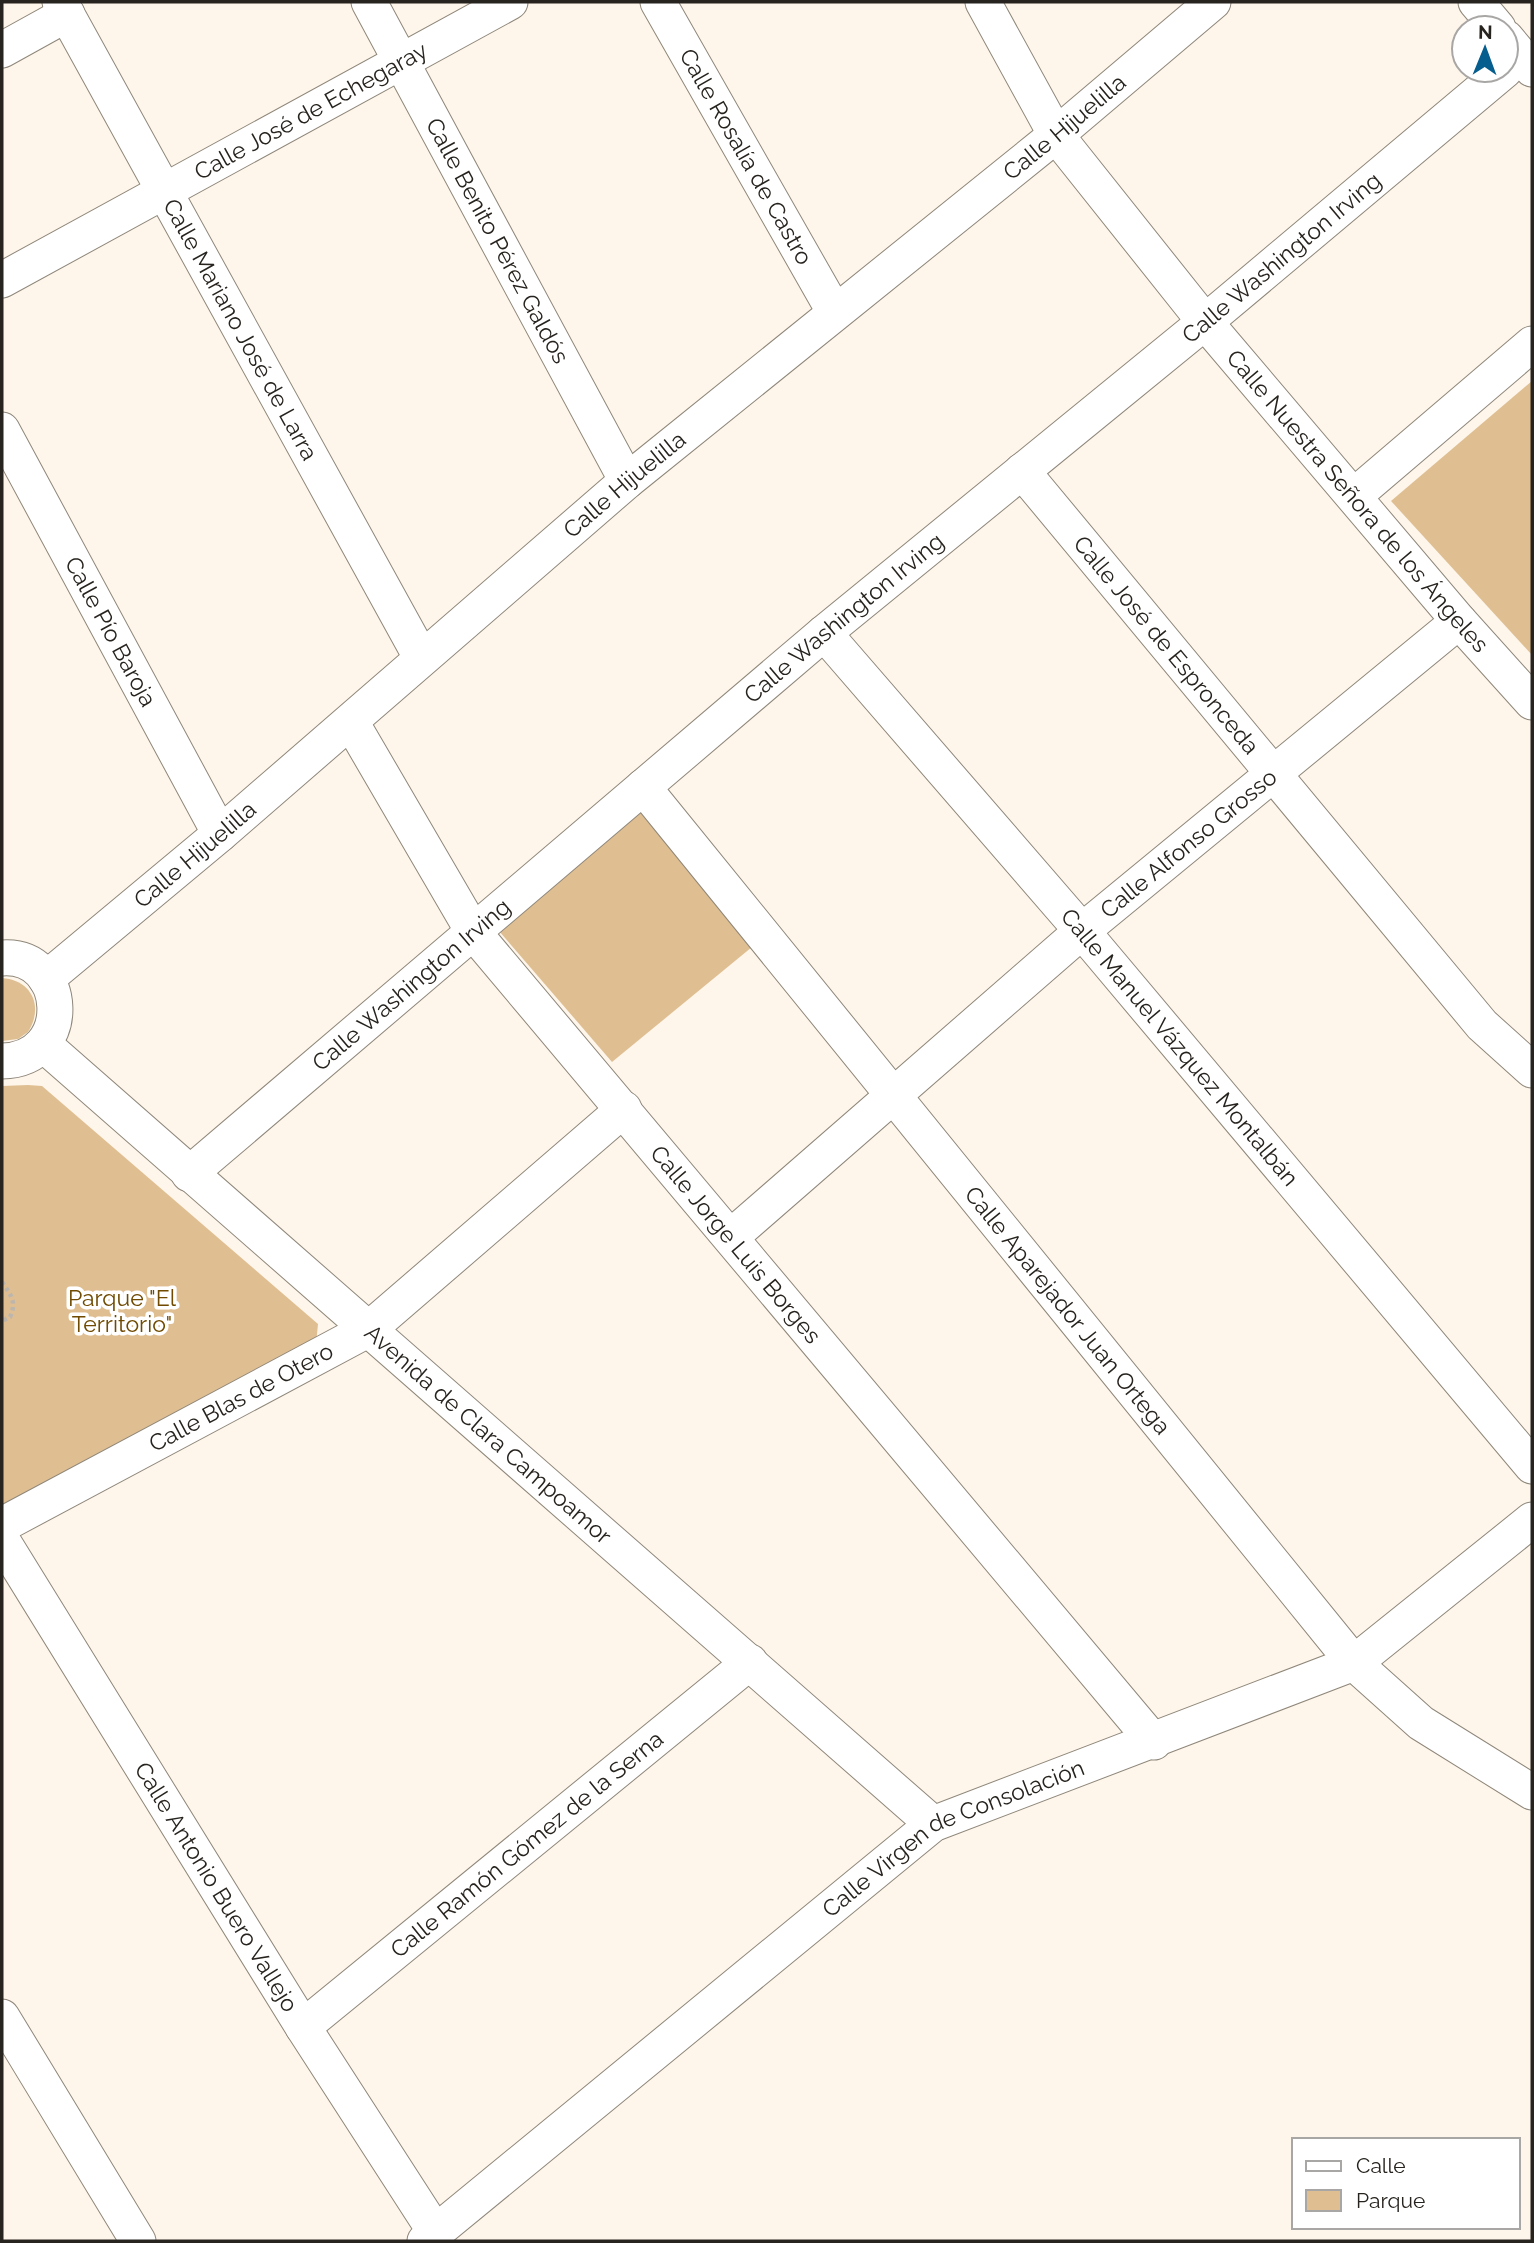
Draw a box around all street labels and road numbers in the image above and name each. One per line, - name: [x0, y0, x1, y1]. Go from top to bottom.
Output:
- street label: Calle José de Echegaray: [190, 36, 432, 185]
- street label: Calle Rosalía de Castro: [674, 44, 819, 269]
- street label: Calle Hijuelilla: [997, 68, 1131, 185]
- street label: Calle Benito Pérez Galdós: [421, 113, 575, 368]
- street label: Calle Washington Irving: [1176, 166, 1386, 348]
- street label: Calle Mariano José de Larra: [158, 194, 324, 465]
- street label: Calle Nuestra Señora de los Ángeles: [1221, 344, 1494, 657]
- street label: Calle Hijuelilla: [558, 425, 691, 543]
- street label: Calle Washington Irving: [738, 527, 949, 708]
- street label: Calle José de Espronceda: [1068, 530, 1265, 759]
- street label: Calle Pío Baroja: [60, 552, 163, 711]
- street label: Calle Alfonso Grosso: [1094, 763, 1282, 923]
- street label: Calle Hijuelilla: [128, 795, 261, 913]
- street label: Calle Washington Irving: [307, 893, 515, 1076]
- street label: Calle Manuel Vázquez Montalbán: [1056, 903, 1304, 1191]
- street label: Calle Jorge Luis Borges: [645, 1140, 827, 1349]
- street label: Calle Aparejador Juan Ortega: [960, 1181, 1177, 1439]
- street label: Avenida de Clara Campoamor: [360, 1319, 617, 1549]
- street label: Calle Blas de Otero: [144, 1337, 337, 1457]
- street label: Calle Ramón Gómez de la Serna: [385, 1725, 668, 1963]
- street label: Calle Virgen de Consolación: [817, 1754, 1088, 1922]
- street label: Calle Antonio Buero Vallejo: [130, 1757, 304, 2017]

